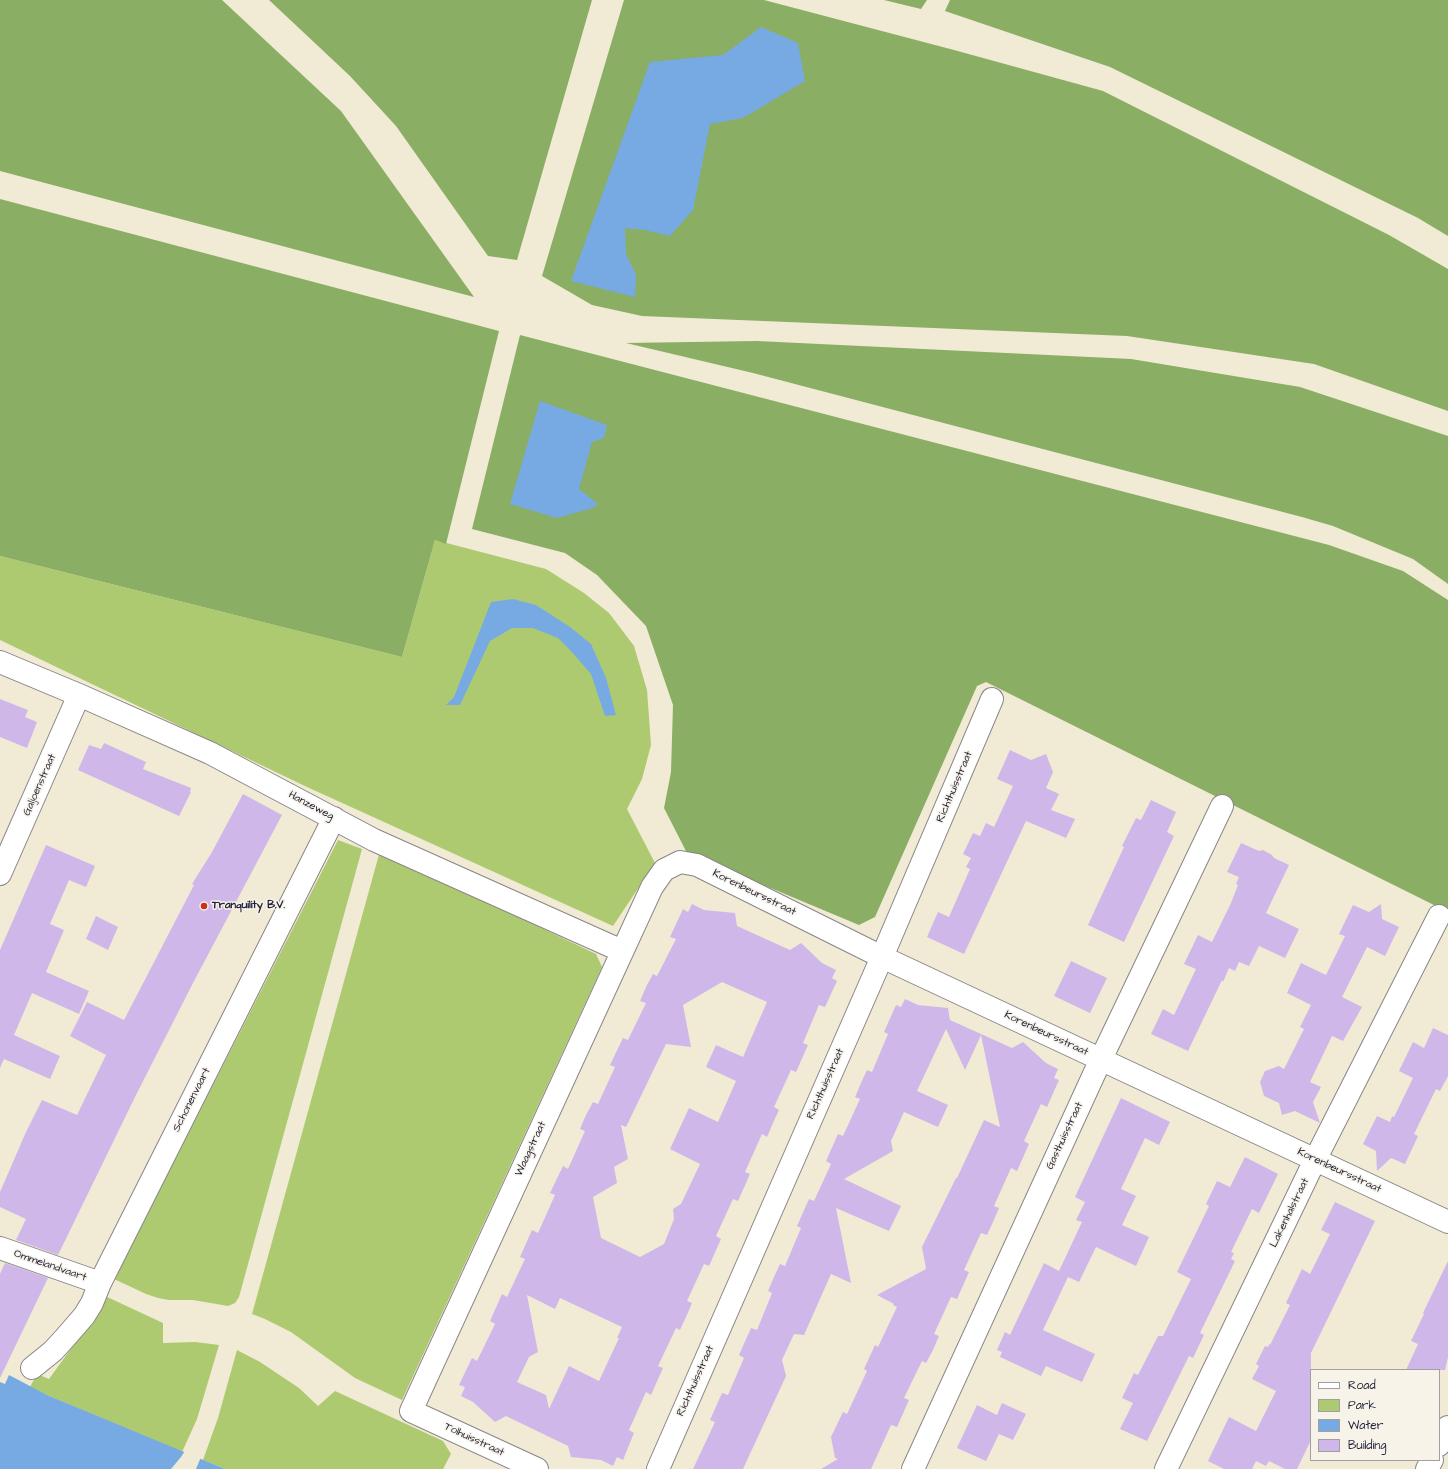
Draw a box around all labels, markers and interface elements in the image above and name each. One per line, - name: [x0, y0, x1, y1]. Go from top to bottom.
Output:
- street label: Richthuisstraat: [934, 749, 976, 825]
- street label: Galjoenstraat: [21, 752, 59, 818]
- street label: Hanzeweg: [286, 789, 336, 823]
- street label: Korenbeursstraat: [710, 867, 798, 919]
- place label: Tranquility B.V.: [212, 899, 285, 913]
- marker: Tranquility B.V.: [199, 901, 209, 911]
- street label: Korenbeursstraat: [1002, 1009, 1090, 1059]
- street label: Richthuisstraat: [804, 1046, 848, 1122]
- street label: Schonenvaart: [170, 1066, 214, 1134]
- street label: Gasthuisstraat: [1044, 1100, 1086, 1172]
- street label: Waagstraat: [513, 1120, 549, 1178]
- street label: Korenbeursstraat: [1295, 1146, 1383, 1196]
- street label: Lakenhalstraat: [1267, 1176, 1313, 1250]
- street label: Ommelandvaart: [12, 1247, 88, 1285]
- street label: Richthuisstraat: [674, 1343, 718, 1419]
- legend: [1310, 1369, 1440, 1461]
- text: Road: [1348, 1377, 1376, 1394]
- text: Park: [1348, 1397, 1376, 1414]
- text: Water: [1348, 1417, 1383, 1434]
- street label: Tolhuisstraat: [442, 1420, 506, 1460]
- text: Building: [1348, 1437, 1386, 1454]

